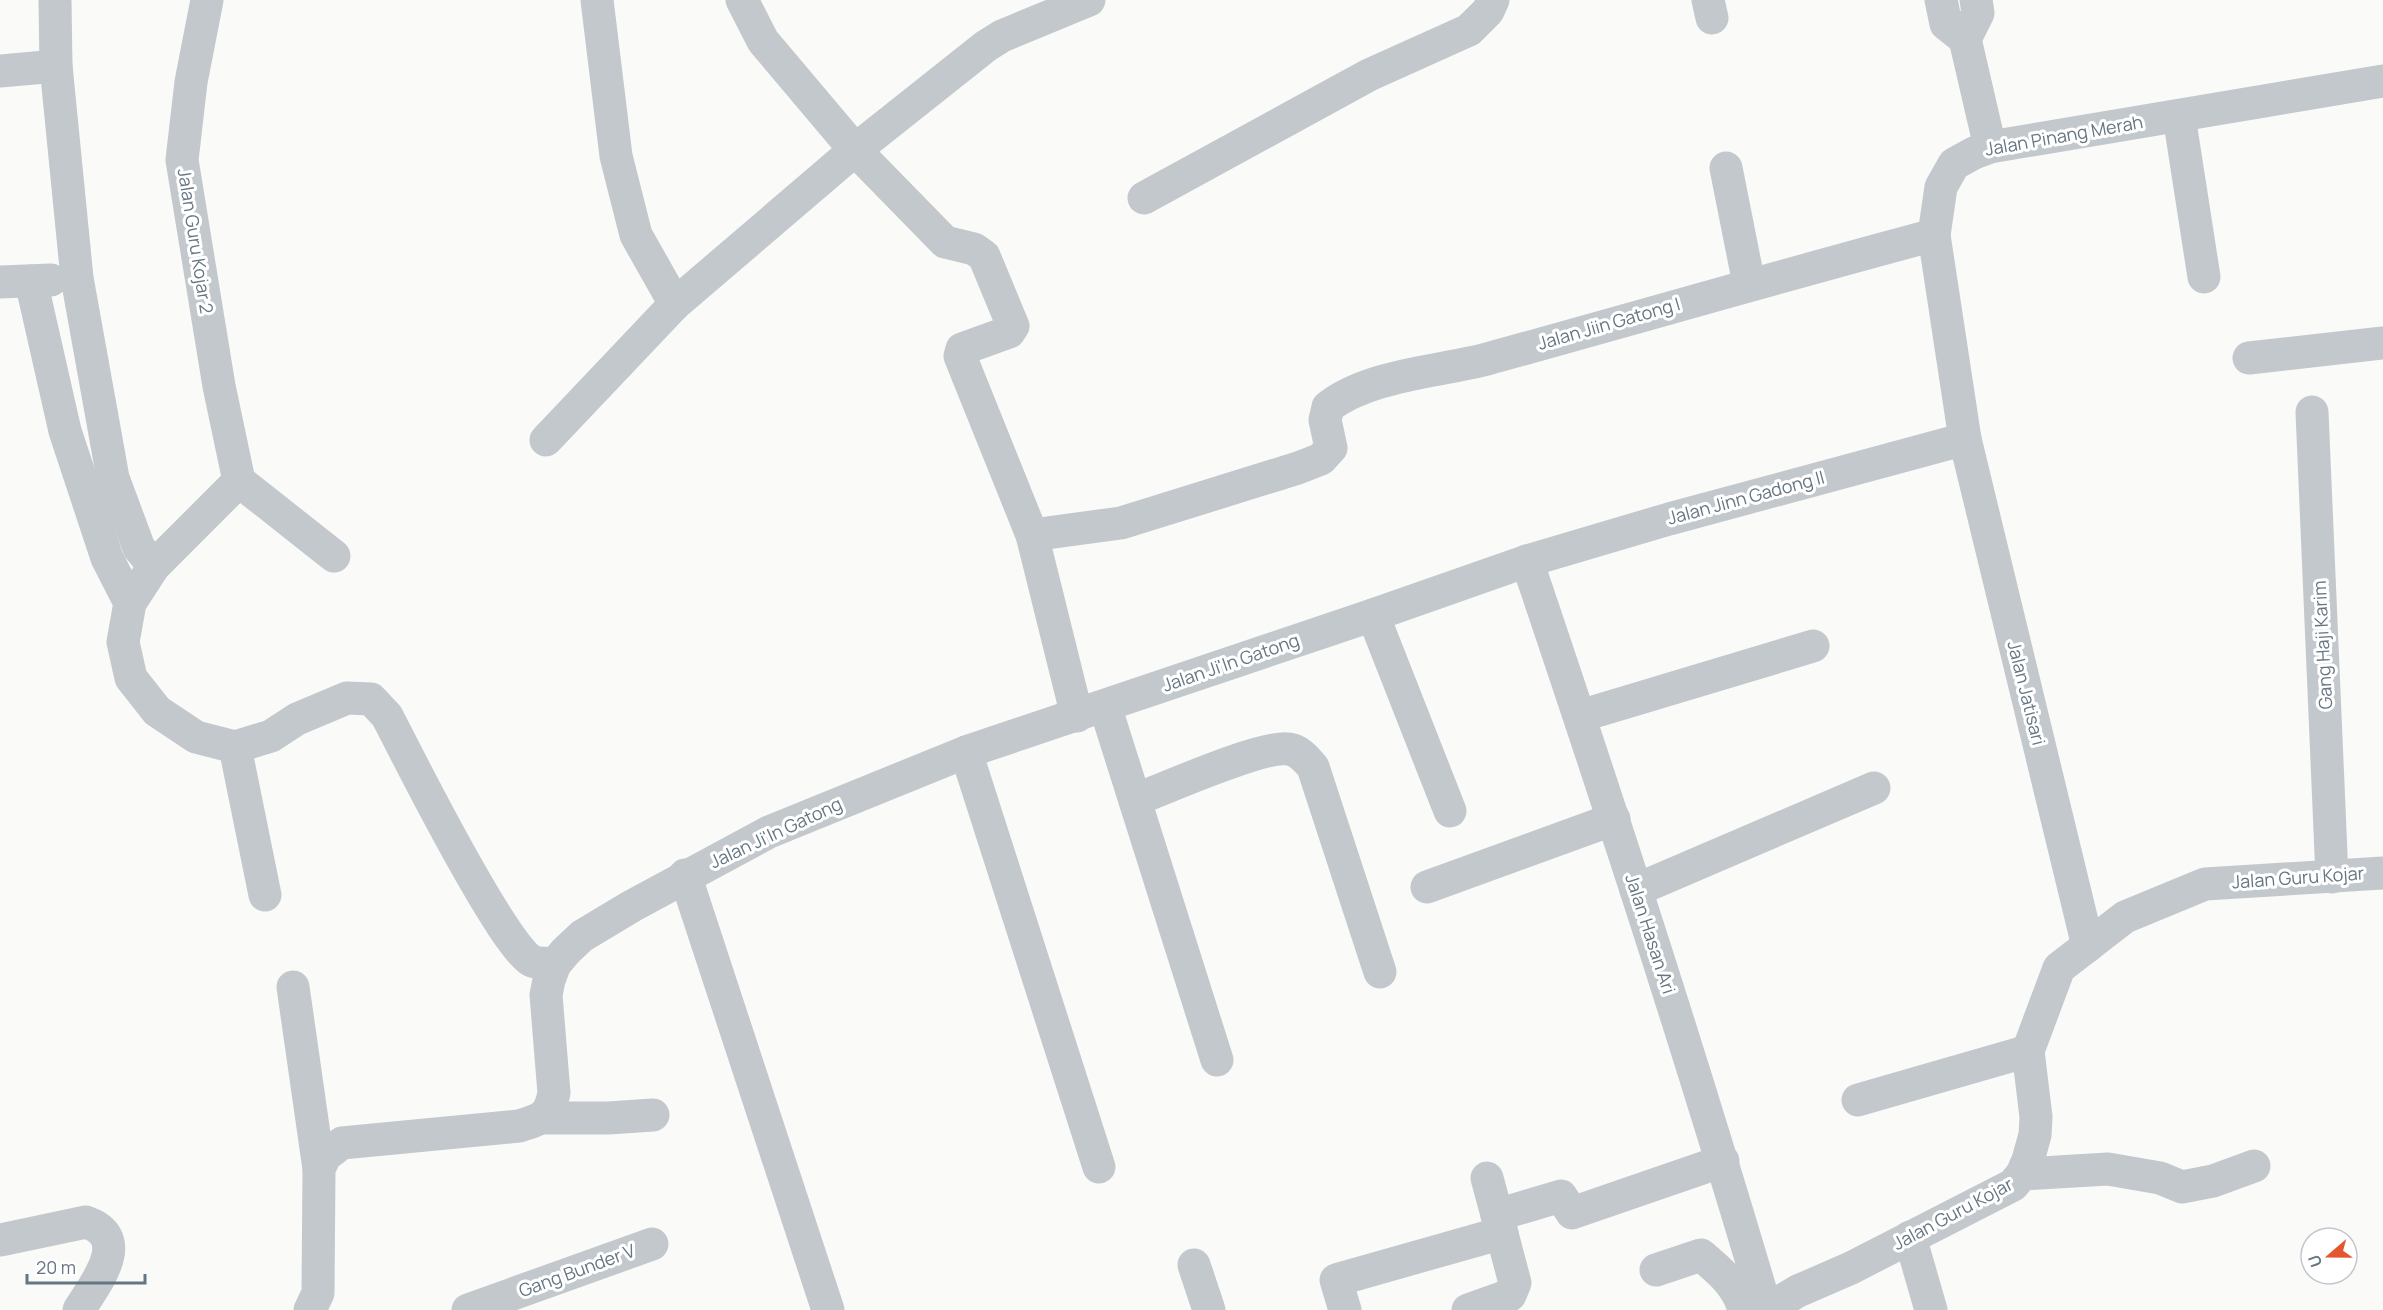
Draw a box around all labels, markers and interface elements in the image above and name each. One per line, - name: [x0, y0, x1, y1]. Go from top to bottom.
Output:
- street label: Jalan Pinang Merah: [1983, 109, 2145, 161]
- street label: Jalan Guru Kojar 2: [173, 167, 219, 315]
- street label: Jalan Jiin Gatong I: [1535, 291, 1683, 355]
- street label: Jalan Jinn Gadong II: [1665, 465, 1827, 530]
- street label: Gang Haji Karim: [2307, 580, 2337, 710]
- street label: Jalan Ji'ln Gatong: [1159, 627, 1302, 697]
- street label: Jalan Jatisari: [2002, 638, 2052, 747]
- street label: Jalan Ji'ln Gatong: [706, 791, 846, 873]
- street label: Jalan Guru Kojar: [2231, 860, 2365, 894]
- street label: Jalan Hasan Ari: [1620, 871, 1682, 997]
- street label: Jalan Guru Kojar: [1888, 1171, 2017, 1255]
- north arrow: [2299, 1226, 2359, 1286]
- street label: Gang Bunder V: [515, 1238, 638, 1302]
- scale bar: [27, 1247, 146, 1285]
- text: U: [2303, 1252, 2327, 1270]
- text: 20 m: [36, 1255, 76, 1279]

